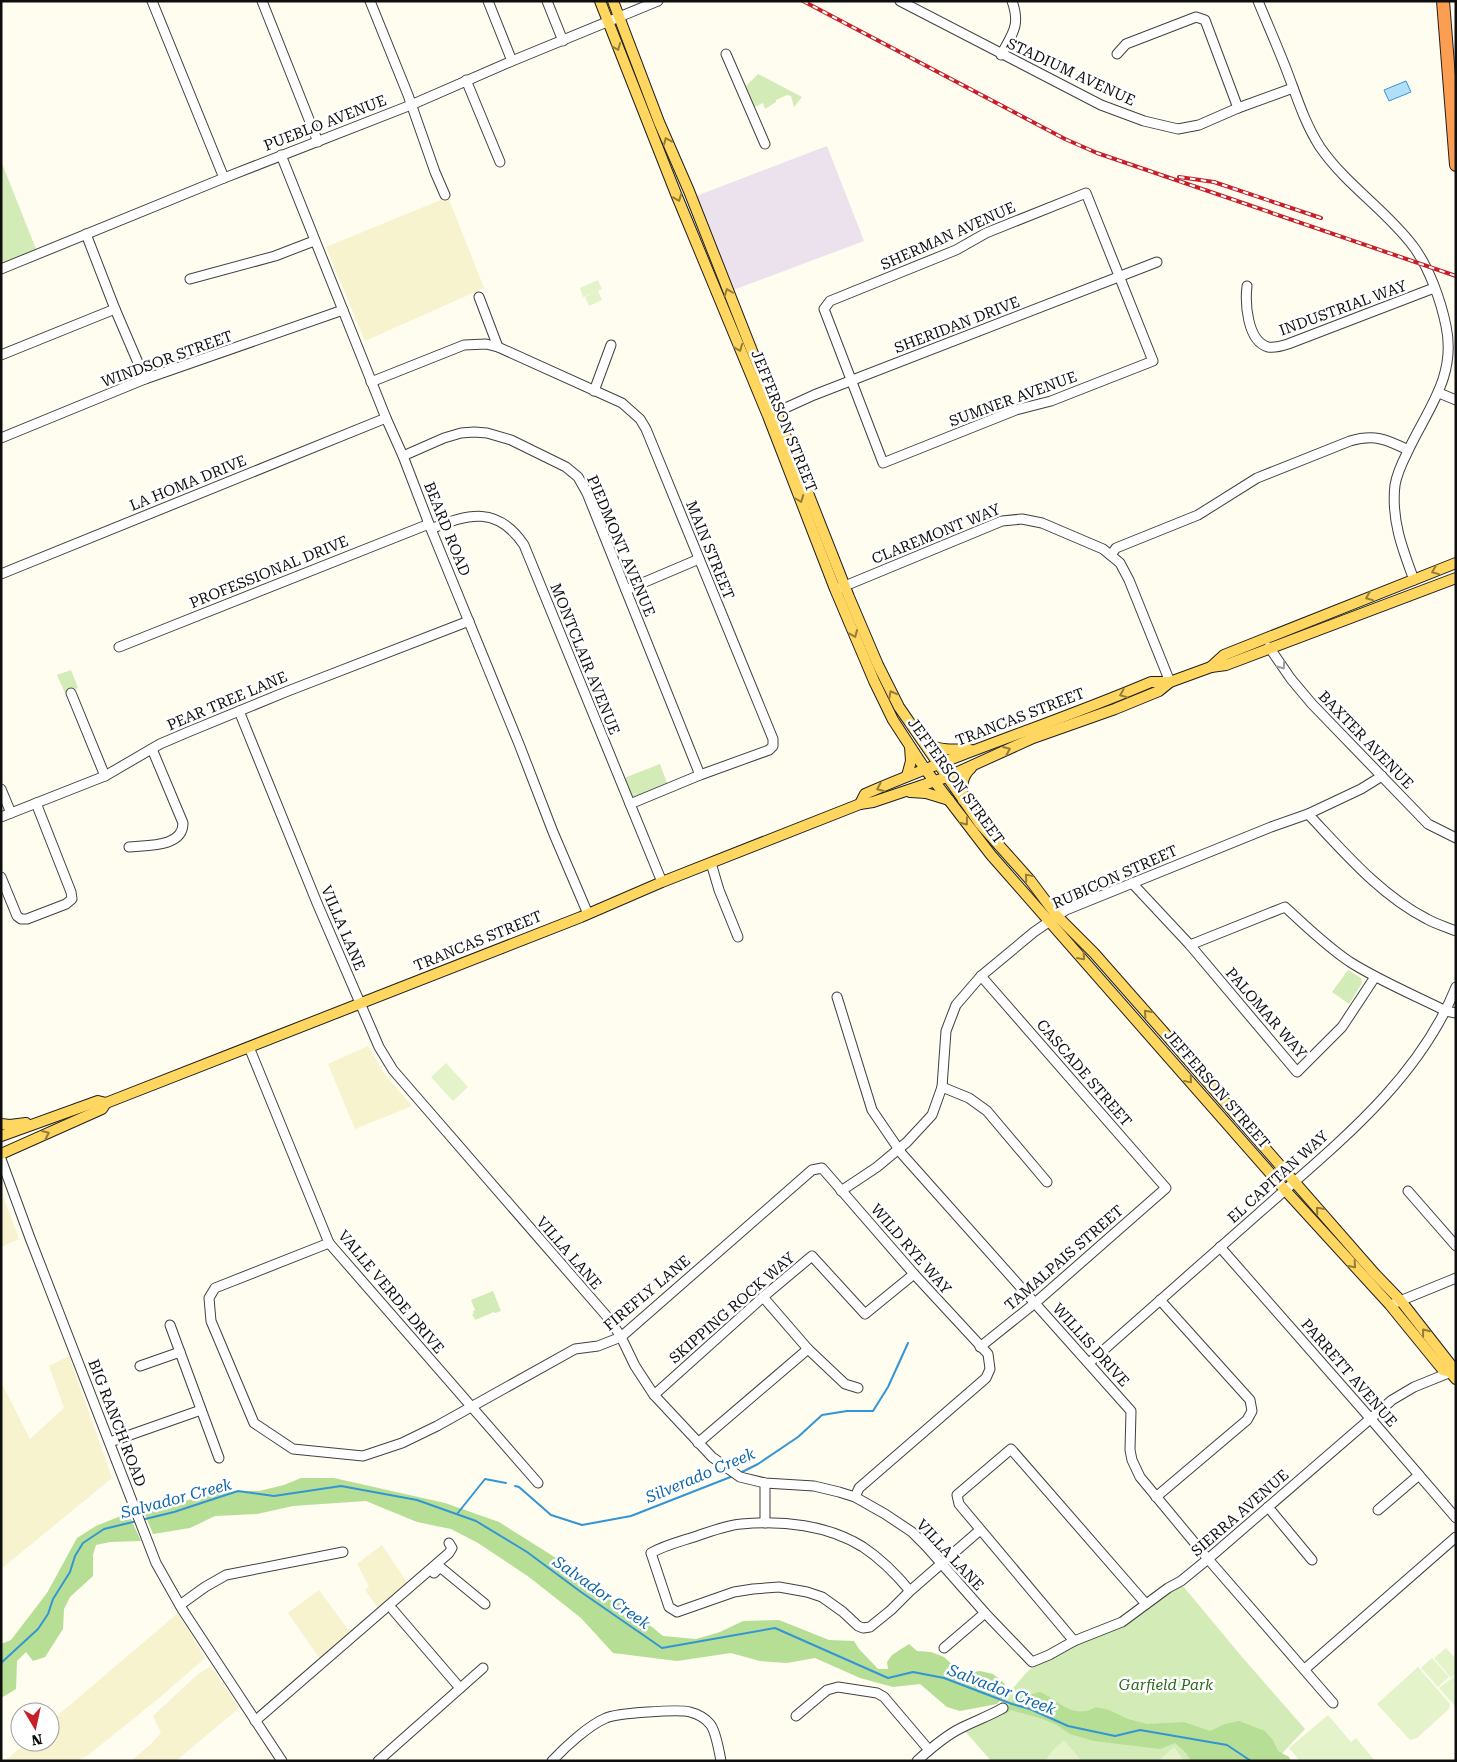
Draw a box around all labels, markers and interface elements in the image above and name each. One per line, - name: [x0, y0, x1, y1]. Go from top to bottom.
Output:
- street label: STADIUM AVENUE: [1004, 34, 1138, 110]
- one-way arrow: [612, 42, 622, 50]
- street label: PUEBLO AVENUE: [261, 91, 389, 155]
- one-way arrow: [663, 137, 674, 146]
- one-way arrow: [672, 193, 682, 201]
- street label: SHERMAN AVENUE: [878, 198, 1018, 274]
- street label: INDUSTRIAL WAY: [1277, 276, 1410, 339]
- one-way arrow: [724, 288, 734, 297]
- street label: SHERIDAN DRIVE: [892, 293, 1022, 357]
- street label: WINDSOR STREET: [99, 327, 235, 391]
- one-way arrow: [733, 343, 743, 352]
- street label: JEFFERSON STREET: [747, 347, 821, 495]
- street label: SUMNER AVENUE: [947, 367, 1079, 431]
- street label: LA HOMA DRIVE: [127, 451, 249, 515]
- street label: PIEDMONT AVENUE: [583, 473, 659, 619]
- street label: BEARD ROAD: [420, 479, 474, 579]
- one-way arrow: [794, 494, 804, 503]
- street label: MAIN STREET: [682, 498, 738, 602]
- street label: CLAREMONT WAY: [869, 500, 1004, 568]
- street label: PROFESSIONAL DRIVE: [187, 532, 351, 612]
- one-way arrow: [1431, 565, 1440, 575]
- street label: MONTCLAIR AVENUE: [546, 581, 624, 737]
- one-way arrow: [1365, 591, 1374, 601]
- one-way arrow: [848, 629, 859, 638]
- one-way arrow: [1276, 661, 1286, 670]
- street label: PEAR TREE LANE: [164, 668, 290, 734]
- street label: TRANCAS STREET: [953, 684, 1087, 750]
- street label: BAXTER AVENUE: [1315, 687, 1417, 793]
- one-way arrow: [1120, 688, 1128, 698]
- one-way arrow: [888, 690, 898, 699]
- street label: JEFFERSON STREET: [904, 714, 1008, 848]
- one-way arrow: [1002, 745, 1011, 756]
- one-way arrow: [876, 781, 885, 792]
- one-way arrow: [959, 816, 968, 826]
- street label: RUBICON STREET: [1050, 841, 1180, 913]
- one-way arrow: [1025, 874, 1033, 883]
- street label: VILLA LANE: [317, 883, 369, 973]
- street label: TRANCAS STREET: [411, 907, 545, 975]
- one-way arrow: [1076, 951, 1085, 960]
- street label: PALOMAR WAY: [1222, 964, 1311, 1063]
- one-way arrow: [1144, 1009, 1153, 1018]
- street label: CASCADE STREET: [1033, 1016, 1135, 1130]
- street label: JEFFERSON STREET: [1160, 1026, 1274, 1152]
- one-way arrow: [1183, 1074, 1192, 1083]
- street label: EL CAPITAN WAY: [1224, 1126, 1333, 1227]
- one-way arrow: [41, 1130, 50, 1140]
- street label: WILD RYE WAY: [867, 1200, 956, 1298]
- street label: TAMALPAIS STREET: [1001, 1202, 1127, 1314]
- one-way arrow: [1316, 1206, 1325, 1215]
- street label: VILLA LANE: [533, 1213, 605, 1293]
- street label: VALLE VERDE DRIVE: [334, 1227, 448, 1357]
- street label: SKIPPING ROCK WAY: [666, 1248, 799, 1367]
- street label: FIREFLY LANE: [600, 1251, 694, 1335]
- one-way arrow: [1347, 1259, 1356, 1268]
- street label: WILLIS DRIVE: [1049, 1300, 1133, 1390]
- street label: PARRETT AVENUE: [1297, 1315, 1401, 1431]
- one-way arrow: [1423, 1329, 1431, 1338]
- street label: BIG RANCH ROAD: [84, 1357, 150, 1489]
- water label: Silverado Creek: [642, 1444, 758, 1507]
- street label: SIERRA AVENUE: [1188, 1466, 1292, 1560]
- water label: Salvador Creek: [118, 1474, 234, 1523]
- street label: VILLA LANE: [913, 1516, 987, 1594]
- water label: Salvador Creek: [549, 1551, 654, 1633]
- water label: Salvador Creek: [944, 1660, 1059, 1719]
- park label: Garfield Park: [1119, 1676, 1214, 1694]
- north arrow: [10, 1702, 60, 1752]
- text: N: [30, 1731, 44, 1749]

